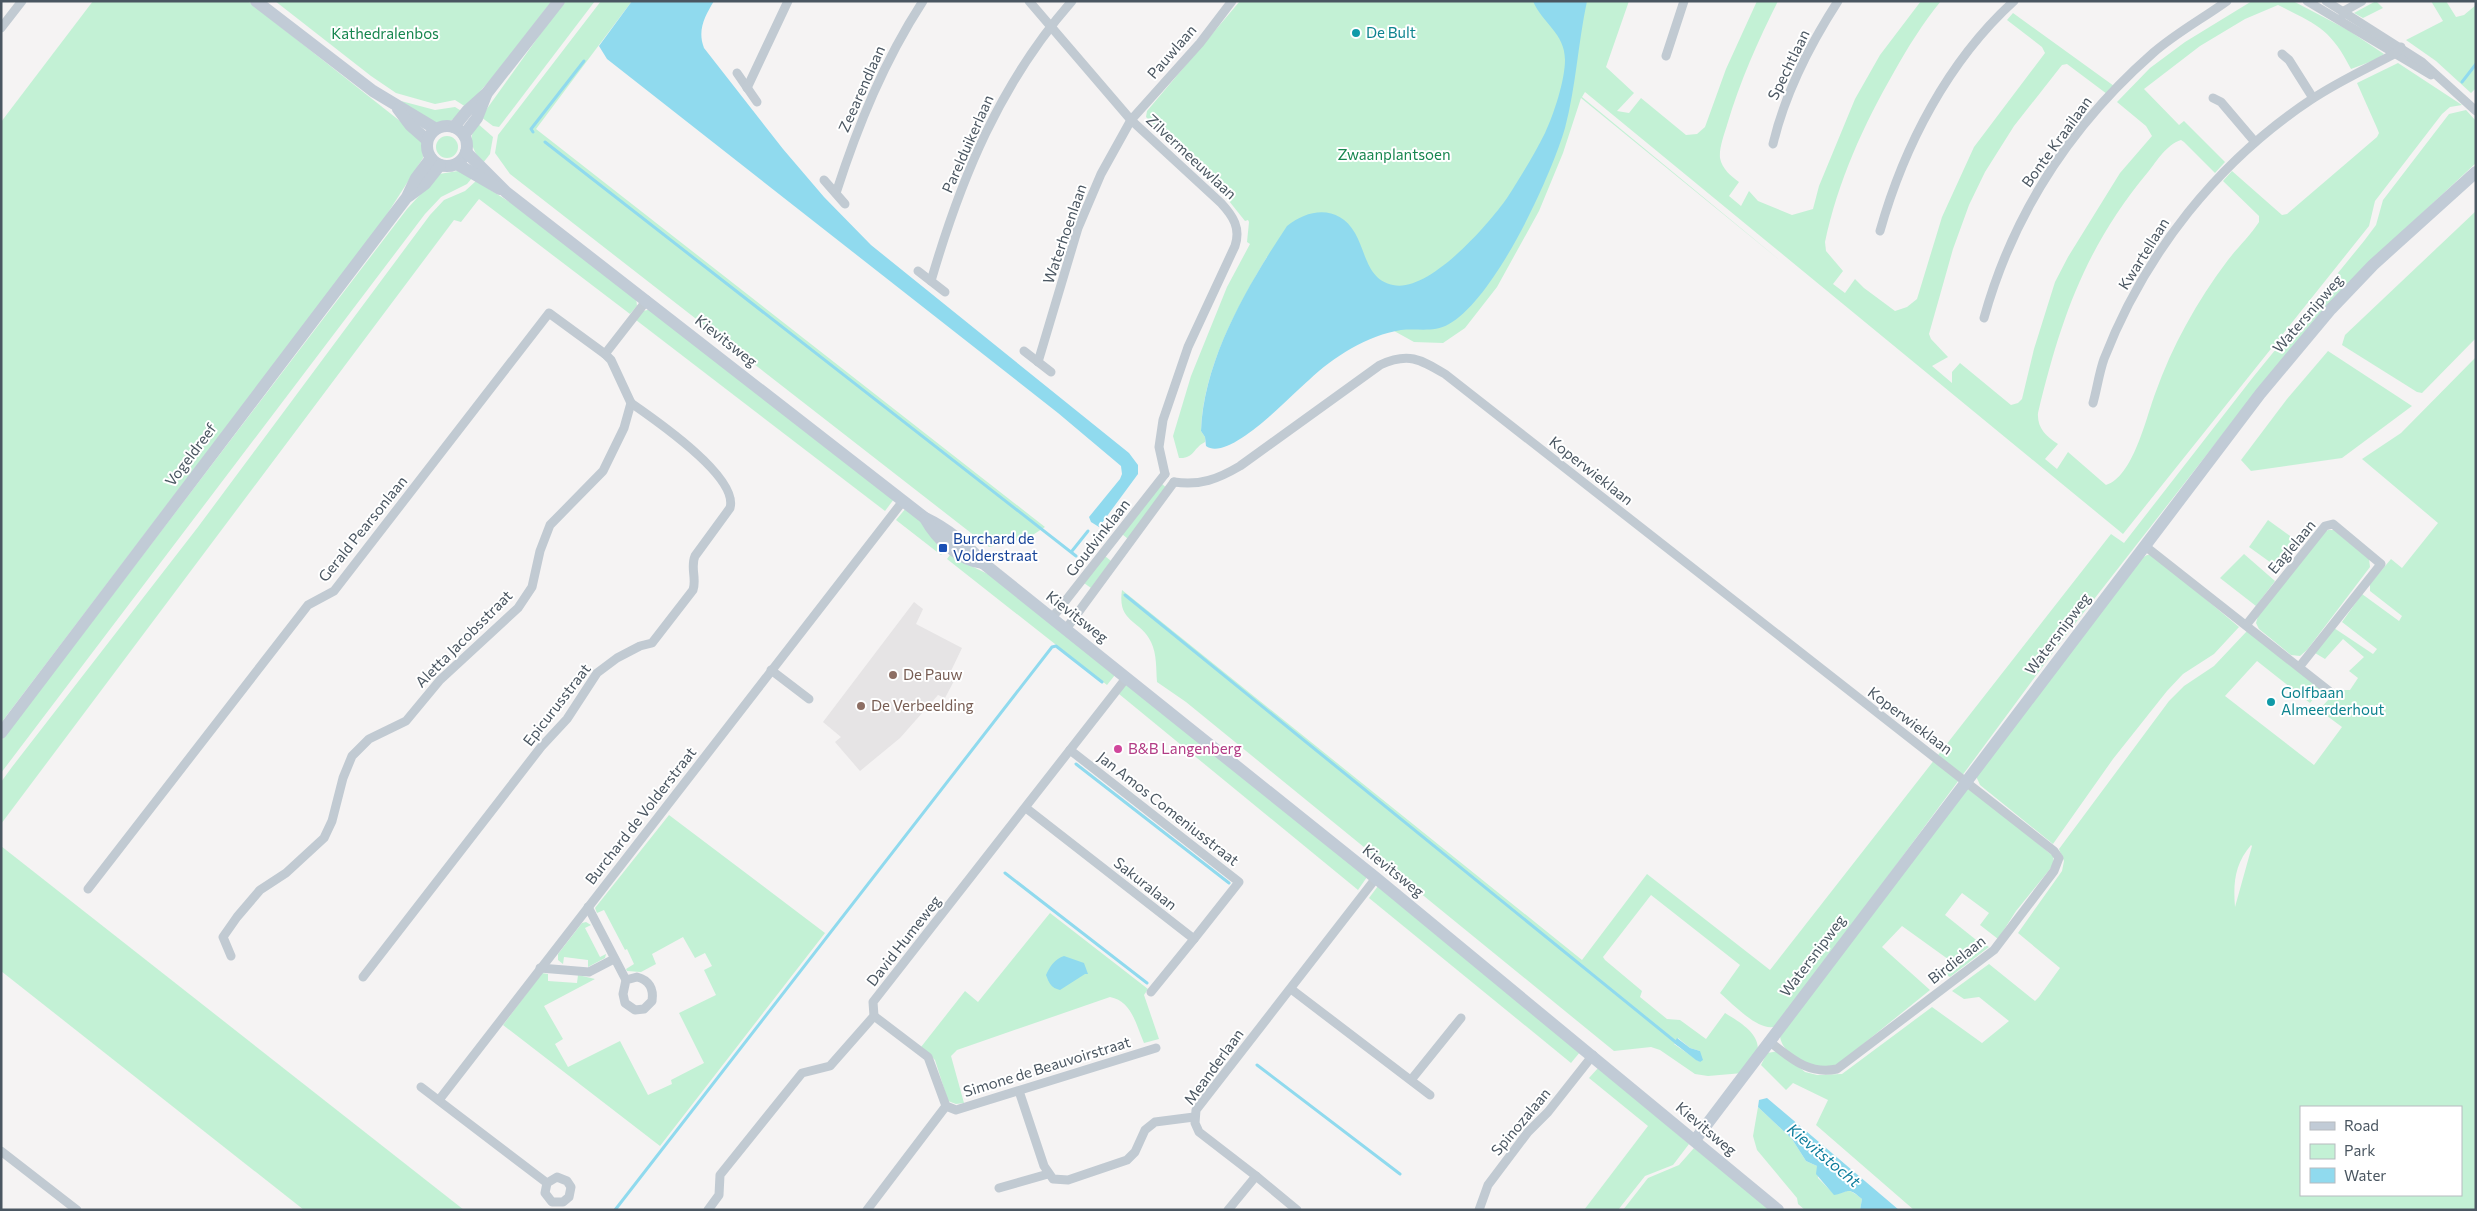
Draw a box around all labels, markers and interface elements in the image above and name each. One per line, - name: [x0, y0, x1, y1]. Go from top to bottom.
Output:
- street label: Pauwlaan: [1143, 21, 1200, 82]
- place label: De Bult: [1366, 23, 1416, 41]
- park label: Kathedralenbos: [331, 24, 439, 42]
- marker: De Bult: [1350, 27, 1362, 39]
- street label: Spechtlaan: [1763, 27, 1813, 103]
- street label: Zeearendlaan: [834, 43, 888, 135]
- street label: Parelduikerlaan: [937, 92, 997, 195]
- street label: Bonte Kraailaan: [2017, 93, 2095, 190]
- street label: Zilvermeeuwlaan: [1143, 110, 1240, 203]
- park label: Zwaanplantsoen: [1337, 145, 1451, 163]
- street label: Waterhoenlaan: [1039, 181, 1090, 286]
- street label: Kwartellaan: [2114, 214, 2172, 293]
- street label: Watersnipweg: [2268, 271, 2346, 356]
- street label: Kievitsweg: [692, 310, 761, 370]
- street label: Vogeldreef: [161, 419, 220, 489]
- street label: Koperwieklaan: [1546, 432, 1637, 508]
- street label: Gerald Pearsonlaan: [314, 472, 410, 585]
- street label: Goudvinklaan: [1061, 495, 1133, 580]
- street label: Eaglelaan: [2264, 516, 2319, 577]
- place label: Burchard de Volderstraat: [953, 529, 1038, 564]
- marker: Burchard de Volderstraat: [937, 542, 949, 554]
- street label: Aletta Jacobsstraat: [411, 586, 516, 691]
- street label: Kievitsweg: [1043, 586, 1112, 646]
- street label: Watersnipweg: [2021, 589, 2094, 678]
- street label: Epicurusstraat: [519, 660, 594, 749]
- place label: De Pauw: [903, 665, 962, 683]
- marker: De Pauw: [887, 669, 899, 681]
- street label: Koperwieklaan: [1865, 683, 1956, 758]
- place label: Golfbaan Almeerderhout: [2281, 683, 2384, 718]
- place label: De Verbeelding: [871, 696, 974, 714]
- marker: Golfbaan Almeerderhout: [2265, 696, 2277, 708]
- marker: De Verbeelding: [855, 700, 867, 712]
- place label: B&B Langenberg: [1128, 739, 1242, 757]
- street label: Burchard de Volderstraat: [581, 743, 699, 888]
- marker: B&B Langenberg: [1112, 743, 1124, 755]
- street label: Jan Amos Comeniusstraat: [1094, 748, 1243, 869]
- street label: Kievitsweg: [1359, 840, 1428, 900]
- street label: Sakuralaan: [1111, 853, 1181, 913]
- street label: David Humeweg: [862, 891, 944, 989]
- street label: Watersnipweg: [1776, 911, 1849, 1000]
- street label: Birdielaan: [1924, 931, 1989, 987]
- street label: Meanderlaan: [1180, 1025, 1247, 1108]
- street label: Simone de Beauvoirstraat: [961, 1032, 1133, 1100]
- street label: Spinozalaan: [1487, 1084, 1554, 1159]
- street label: Kievitsweg: [1673, 1098, 1741, 1159]
- legend: [2300, 1106, 2462, 1196]
- text: Road: [2344, 1116, 2379, 1134]
- water label: Kievitstocht: [1784, 1119, 1865, 1191]
- text: Park: [2344, 1141, 2375, 1159]
- text: Water: [2344, 1166, 2386, 1184]

